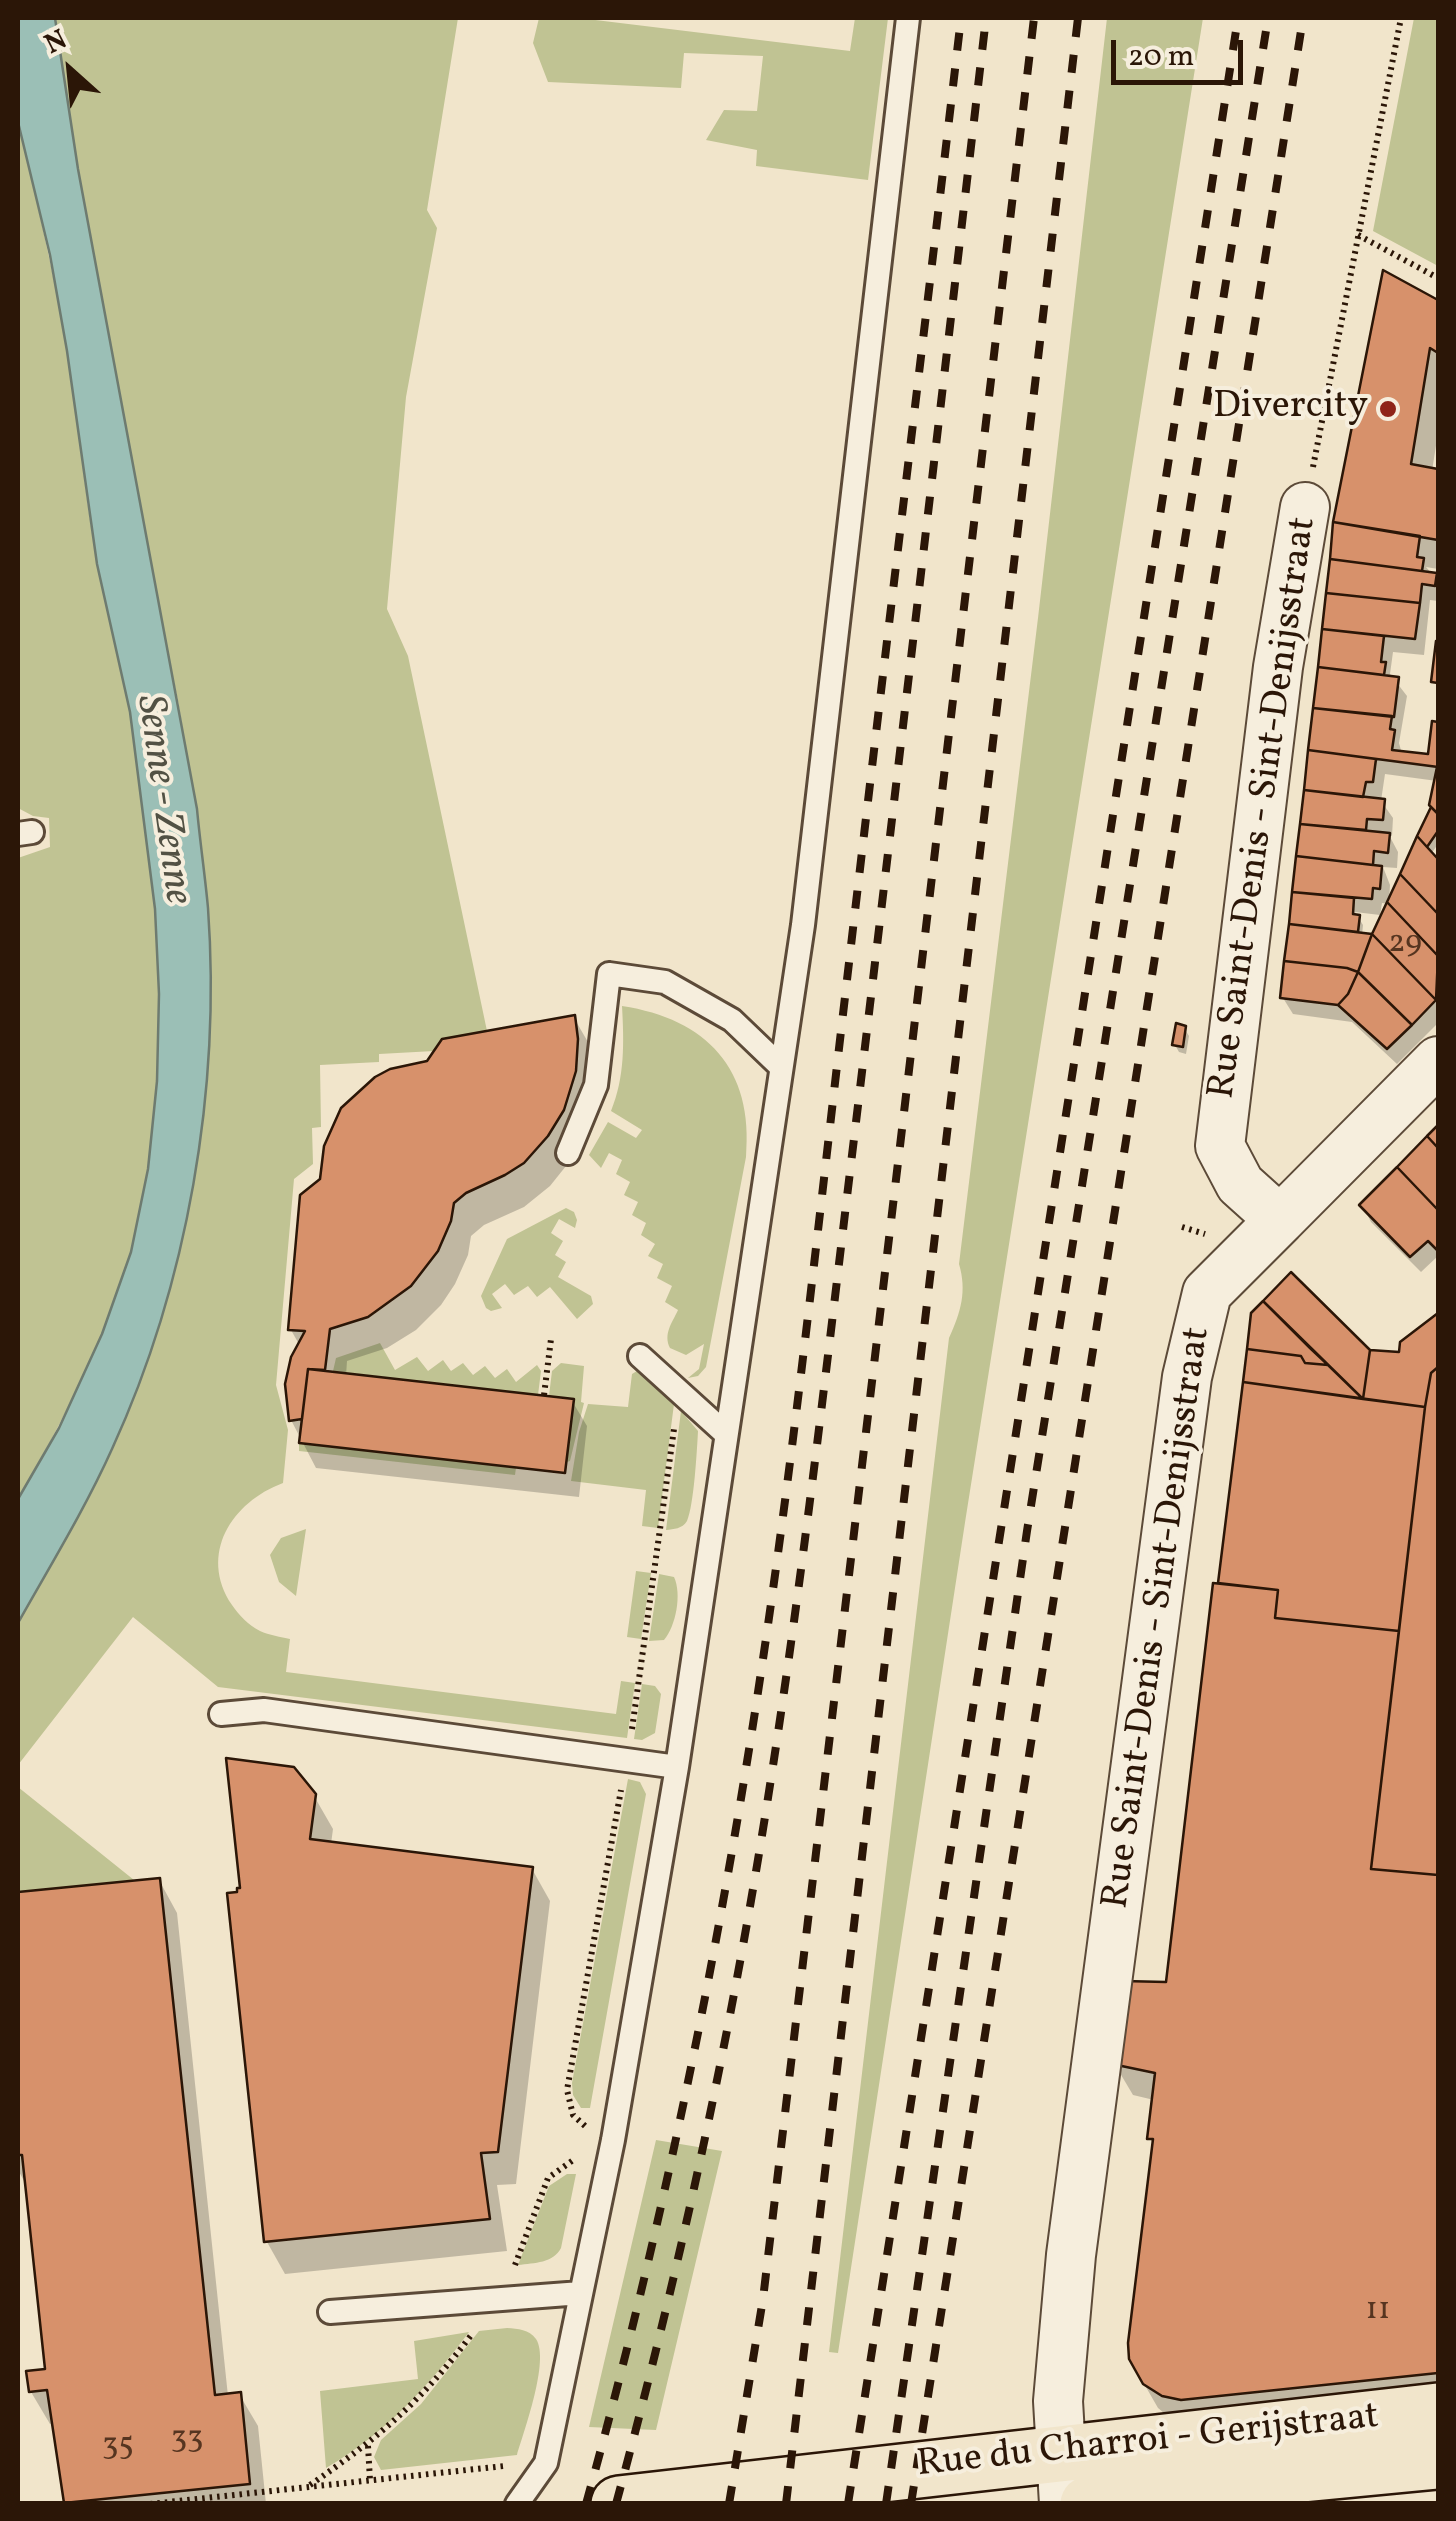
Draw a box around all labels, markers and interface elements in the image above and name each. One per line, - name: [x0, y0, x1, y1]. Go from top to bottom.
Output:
- north arrow: [20, 20, 120, 120]
- scale bar: [1116, 20, 1248, 82]
- text: N: [38, 21, 74, 65]
- text: 20 m: [1128, 36, 1194, 78]
- place label: Divercity: [1213, 386, 1368, 432]
- marker: Divercity: [1377, 398, 1399, 420]
- street label: Rue Saint-Denis - Sint-Denijsstraat: [1202, 514, 1328, 1102]
- water label: Senne - Zenne: [123, 692, 199, 908]
- house number: 29: [1388, 926, 1422, 964]
- street label: Rue Saint-Denis - Sint-Denijsstraat: [1096, 1324, 1222, 1912]
- house number: 11: [1366, 2293, 1390, 2331]
- street label: Rue du Charroi - Gerijstraat: [915, 2396, 1381, 2490]
- house number: 33: [171, 2422, 203, 2460]
- house number: 35: [102, 2429, 134, 2467]

